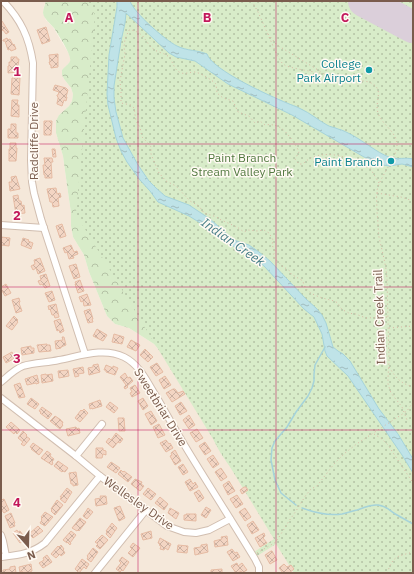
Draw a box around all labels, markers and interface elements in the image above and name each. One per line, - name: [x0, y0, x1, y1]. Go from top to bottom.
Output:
- text: A: [65, 9, 74, 26]
- text: B: [203, 9, 212, 26]
- text: C: [341, 9, 350, 26]
- place label: College Park Airport: [296, 56, 361, 85]
- text: 1: [13, 63, 21, 80]
- marker: College Park Airport: [364, 65, 374, 75]
- street label: Radcliffe Drive: [26, 101, 41, 180]
- park label: Paint Branch Stream Valley Park: [191, 150, 293, 179]
- place label: Paint Branch: [314, 154, 383, 169]
- marker: Paint Branch: [386, 156, 396, 166]
- text: 2: [13, 207, 21, 224]
- water label: Indian Creek: [198, 214, 268, 270]
- street label: Indian Creek Trail: [370, 269, 388, 365]
- text: 3: [13, 350, 21, 367]
- street label: Sweetbriar Drive: [131, 365, 191, 449]
- street label: Wellesley Drive: [101, 473, 177, 533]
- text: 4: [13, 494, 21, 511]
- north arrow: [8, 526, 48, 566]
- text: N: [25, 547, 38, 563]

